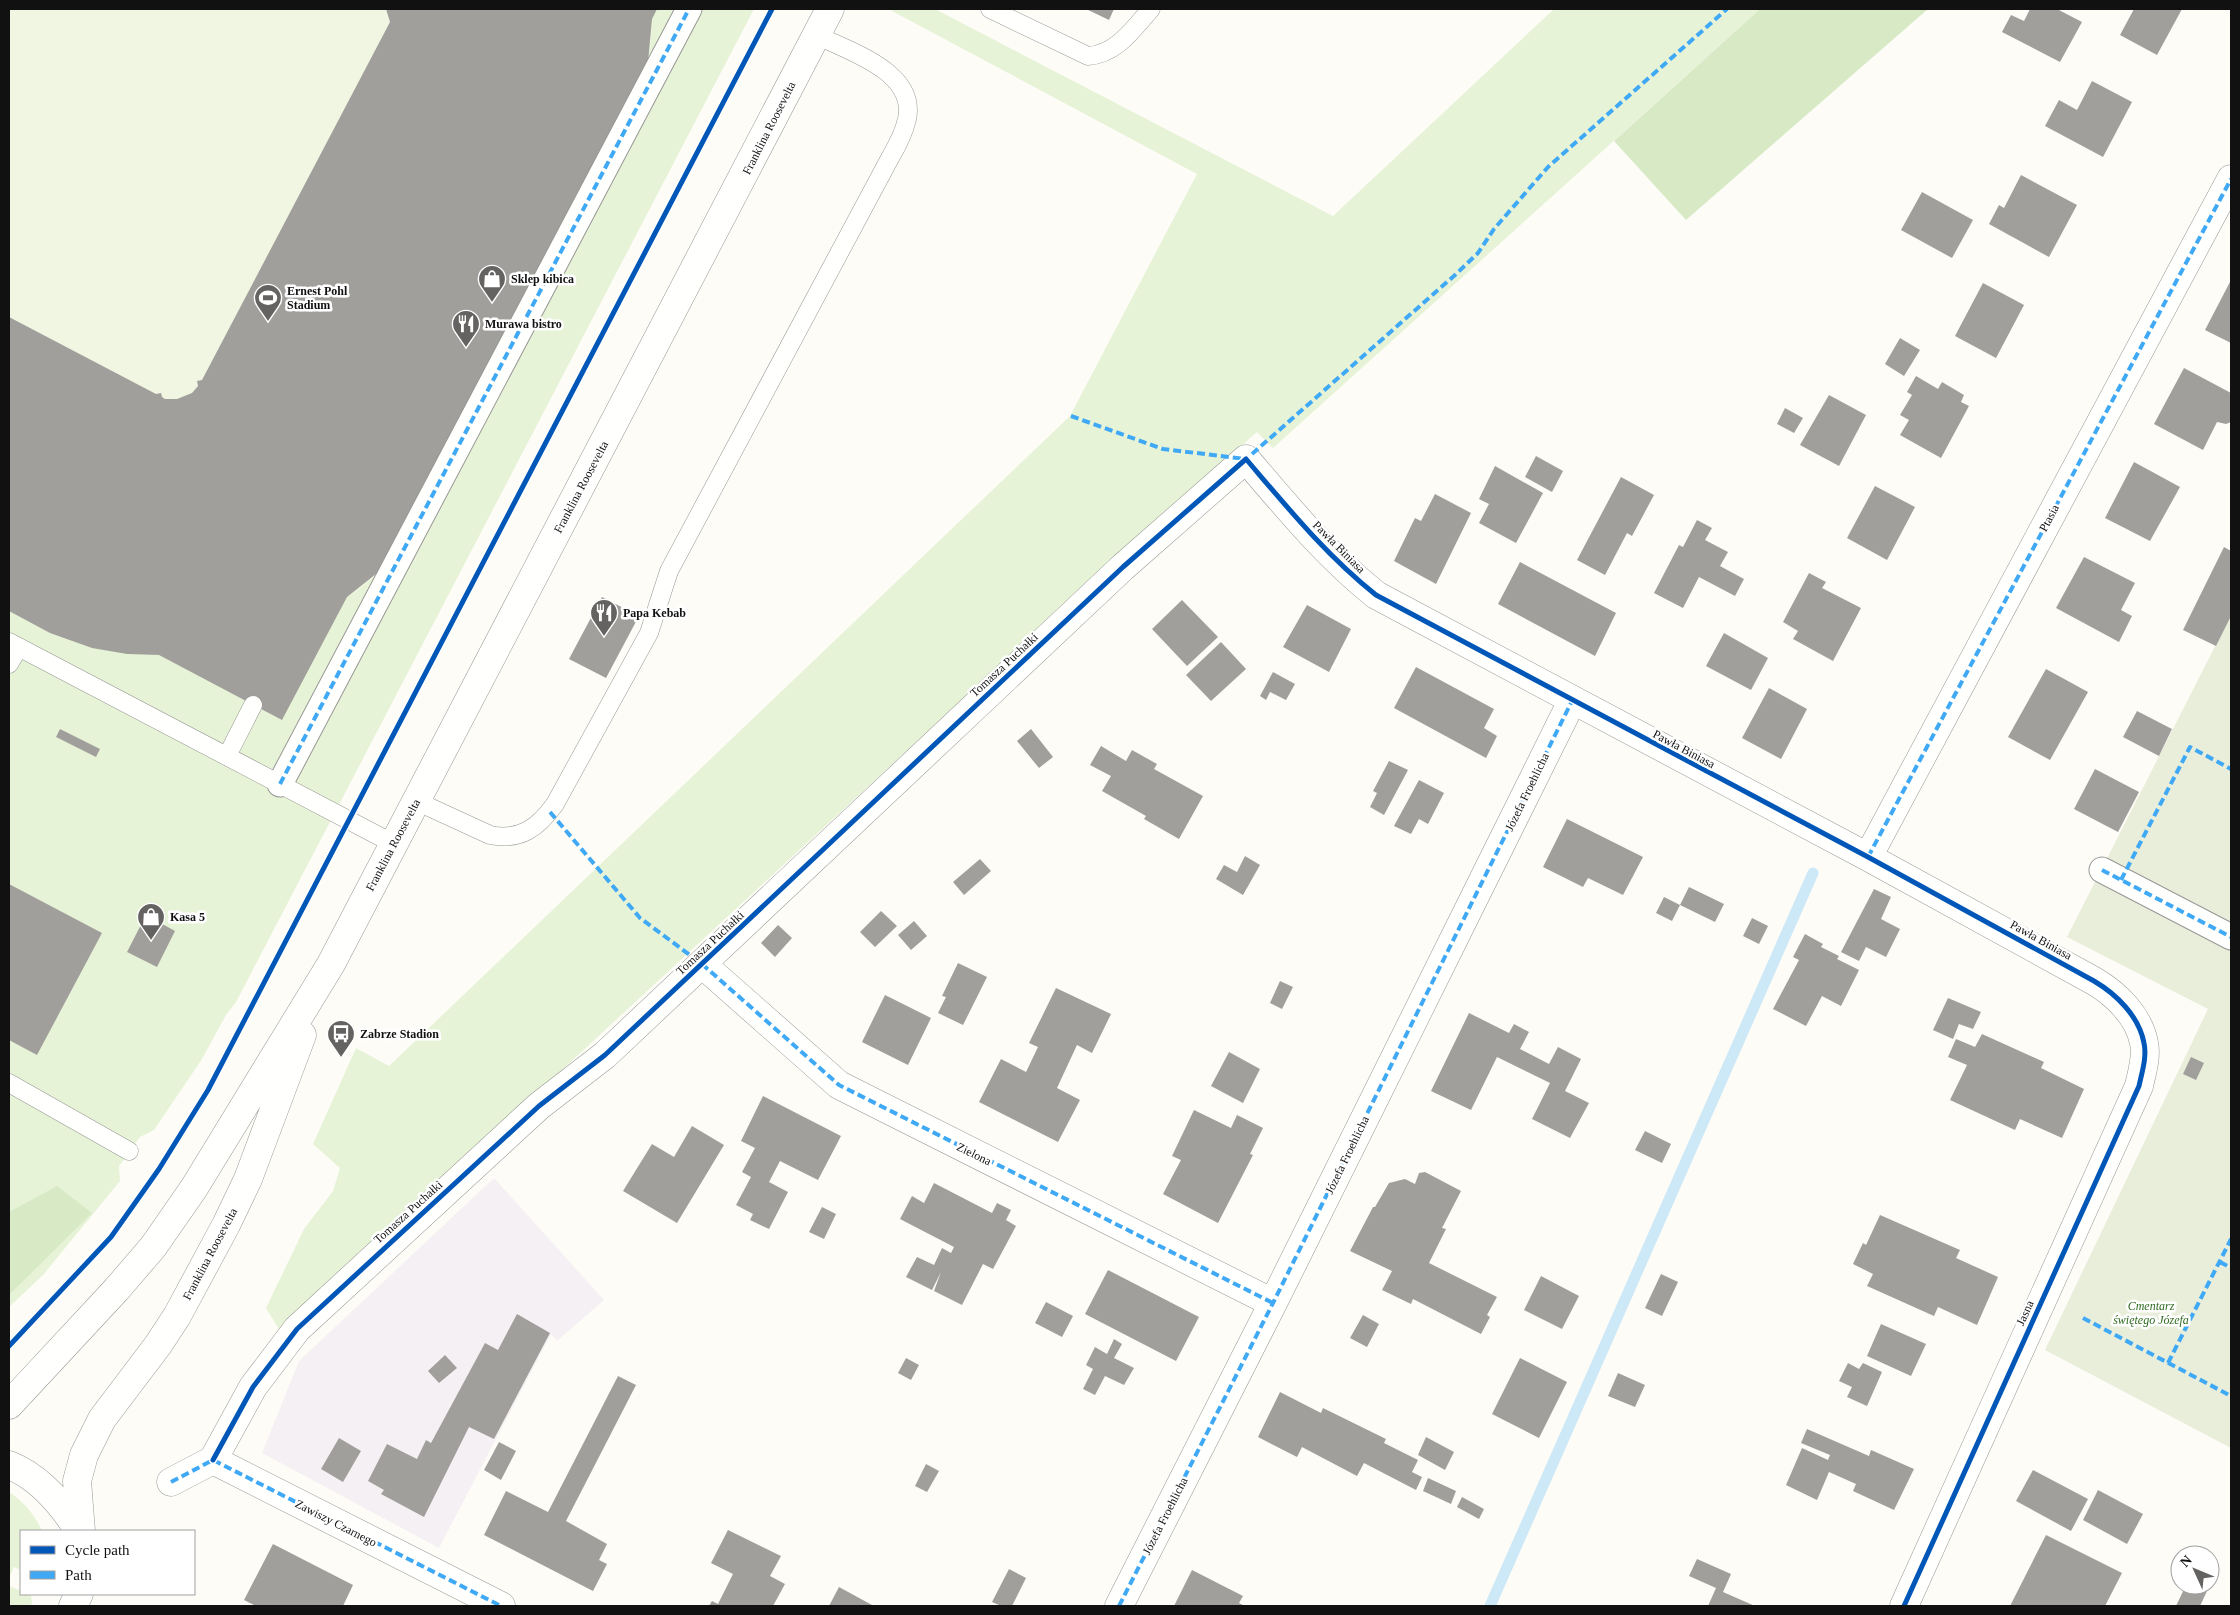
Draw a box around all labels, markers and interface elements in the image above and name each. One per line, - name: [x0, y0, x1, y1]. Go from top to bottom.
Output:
- street label: Franklina Roosevelta: [740, 79, 799, 177]
- shop icon: Sklep kibica: [477, 264, 507, 303]
- place label: Sklep kibica: [511, 272, 574, 286]
- sports icon: Ernest Pohl Stadium: [253, 283, 283, 322]
- place label: Ernest Pohl Stadium: [287, 284, 348, 312]
- restaurant icon: Murawa bistro: [451, 309, 481, 348]
- place label: Murawa bistro: [485, 317, 562, 331]
- street label: Franklina Roosevelta: [551, 438, 612, 535]
- street label: Ptasia: [2036, 501, 2062, 534]
- street label: Pawła Biniasa: [1310, 518, 1369, 577]
- restaurant icon: Papa Kebab: [589, 598, 619, 637]
- place label: Papa Kebab: [623, 606, 686, 620]
- street label: Tomasza Puchałki: [967, 630, 1041, 700]
- street label: Pawła Biniasa: [1651, 727, 1718, 772]
- street label: Józefa Froehlicha: [1502, 750, 1552, 833]
- street label: Franklina Roosevelta: [363, 796, 424, 893]
- shop icon: Kasa 5: [136, 902, 166, 941]
- street label: Tomasza Puchałki: [673, 908, 747, 978]
- place label: Kasa 5: [170, 910, 205, 924]
- street label: Pawła Biniasa: [2008, 917, 2075, 963]
- bus stop icon: Zabrze Stadion: [326, 1019, 356, 1058]
- place label: Zabrze Stadion: [360, 1027, 439, 1041]
- street label: Józefa Froehlicha: [1322, 1113, 1372, 1196]
- street label: Zielona: [954, 1140, 994, 1169]
- street label: Tomasza Puchałki: [371, 1177, 446, 1246]
- street label: Franklina Roosevelta: [180, 1205, 241, 1302]
- street label: Jasna: [2013, 1298, 2037, 1328]
- park label: Cmentarz świętego Józefa: [2113, 1299, 2189, 1327]
- street label: Józefa Froehlicha: [1139, 1474, 1191, 1557]
- street label: Zawiszy Czarnego: [293, 1496, 379, 1550]
- legend: [20, 1530, 195, 1595]
- text: Cycle path: [65, 1542, 130, 1558]
- north arrow: [2170, 1545, 2220, 1595]
- text: N: [2177, 1552, 2195, 1570]
- text: Path: [65, 1567, 92, 1583]

